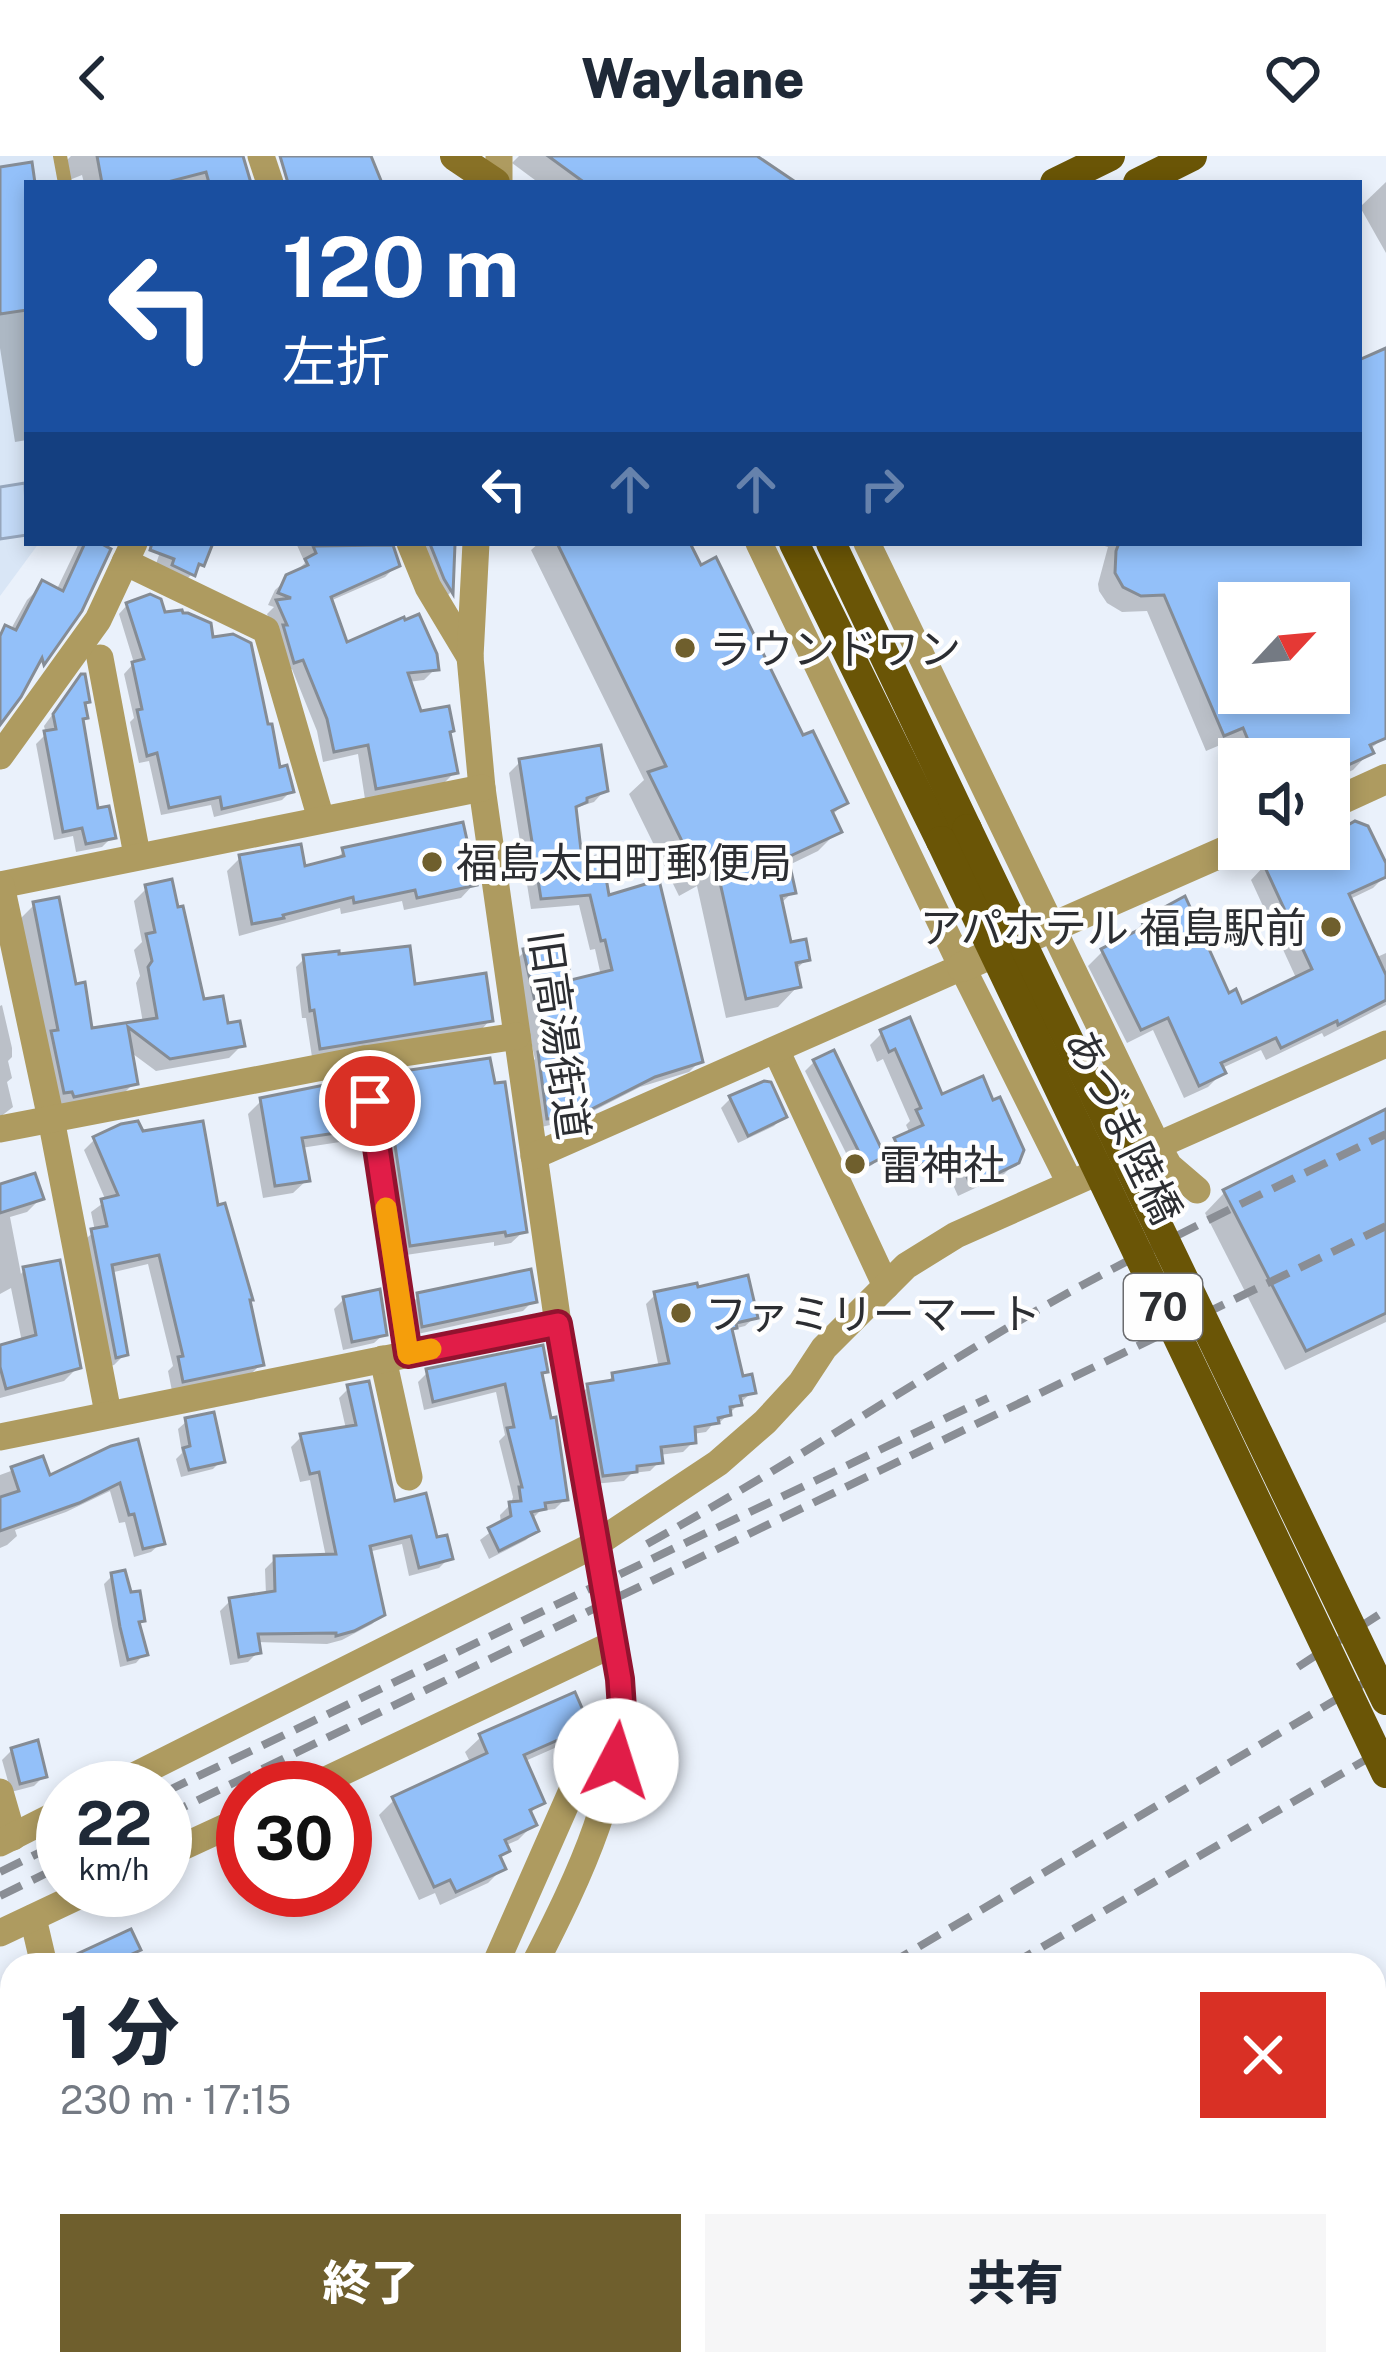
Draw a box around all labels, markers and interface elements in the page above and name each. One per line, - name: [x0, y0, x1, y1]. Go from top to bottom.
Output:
- icon: back: [60, 45, 126, 111]
- icon: heart: [1260, 45, 1326, 111]
- text: Waylane: [581, 47, 805, 110]
- text: 120 m: [282, 217, 520, 316]
- icon: left: [84, 228, 240, 384]
- text: 左折: [282, 330, 390, 393]
- icon: left: [471, 456, 537, 522]
- icon: ahead: [597, 456, 663, 522]
- icon: ahead: [723, 456, 789, 522]
- icon: right: [849, 456, 915, 522]
- north arrow: [1218, 582, 1350, 714]
- map controls: [1218, 582, 1350, 870]
- place label: ラウンドワン: [709, 624, 961, 673]
- marker: ラウンドワン: [672, 635, 698, 661]
- button: sound: [1218, 738, 1350, 870]
- place label: 福島太田町郵便局: [456, 838, 792, 887]
- marker: 福島太田町郵便局: [419, 849, 445, 875]
- place label: アパホテル 福島駅前: [920, 903, 1307, 952]
- marker: アパホテル 福島駅前: [1318, 914, 1344, 940]
- street label: 旧高湯街道: [521, 928, 599, 1142]
- street label: あづま陸橋: [1056, 1021, 1192, 1231]
- pin: [319, 1050, 421, 1152]
- icon: arrive: [337, 1068, 403, 1134]
- place label: 雷神社: [879, 1140, 1005, 1189]
- marker: 雷神社: [842, 1151, 868, 1177]
- road number: 70: [1124, 1274, 1202, 1340]
- place label: ファミリーマート: [705, 1289, 1041, 1338]
- marker: ファミリーマート: [668, 1300, 694, 1326]
- position arrow: [553, 1698, 679, 1824]
- speed limit sign: 30: [216, 1761, 372, 1917]
- text: 22: [76, 1788, 152, 1859]
- text: km/h: [79, 1851, 149, 1887]
- text: 1 分: [60, 1990, 179, 2074]
- button: close: [1200, 1992, 1326, 2118]
- text: 230 m · 17:15: [60, 2077, 291, 2123]
- button: 終了: [60, 2214, 681, 2352]
- button: 共有: [705, 2214, 1326, 2352]

